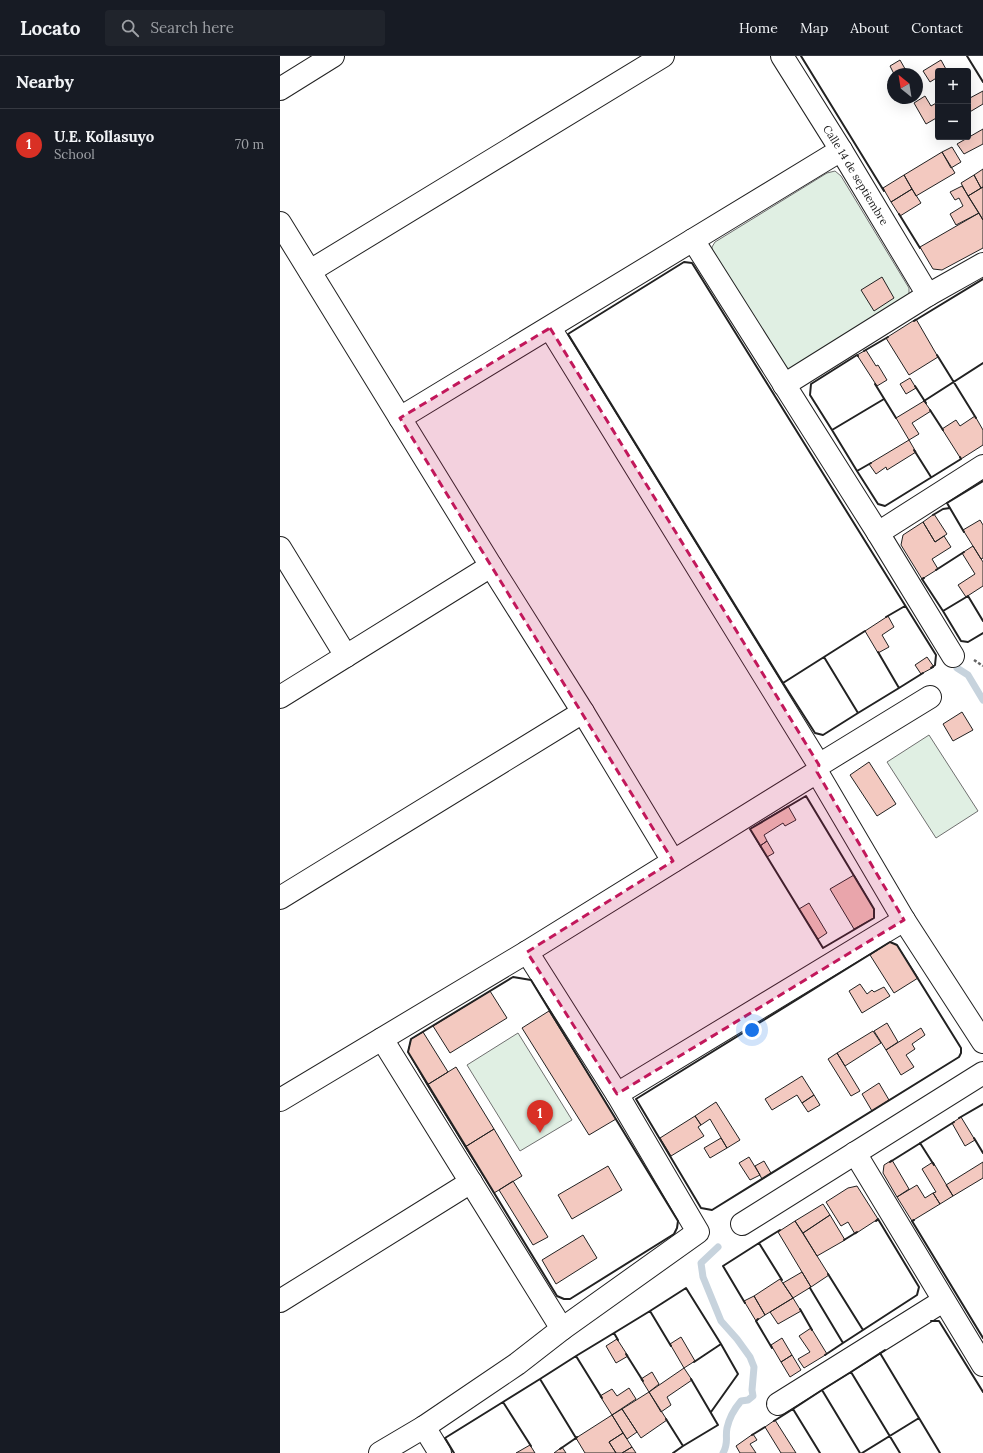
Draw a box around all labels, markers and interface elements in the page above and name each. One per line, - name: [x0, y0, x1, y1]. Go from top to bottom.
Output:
- search box: [105, 10, 385, 46]
- text: Locato: [20, 16, 81, 40]
- icon: search: [119, 17, 141, 39]
- text: Search here: [151, 18, 234, 37]
- text: Home: [739, 19, 778, 37]
- text: Map: [800, 19, 828, 37]
- text: About: [850, 19, 889, 37]
- text: Contact: [911, 19, 963, 37]
- north arrow: [887, 68, 923, 104]
- map controls: [935, 68, 971, 140]
- button: +: [935, 68, 971, 104]
- text: Nearby: [16, 71, 74, 93]
- button: −: [935, 104, 971, 140]
- street label: Calle 14 de septiembre: [820, 122, 891, 228]
- text: U.E. Kollasuyo: [54, 127, 154, 146]
- text: 1: [26, 136, 32, 153]
- text: 70 m: [235, 136, 264, 153]
- text: School: [54, 146, 95, 163]
- your location: [742, 1020, 762, 1040]
- pin: 1: [527, 1100, 553, 1133]

